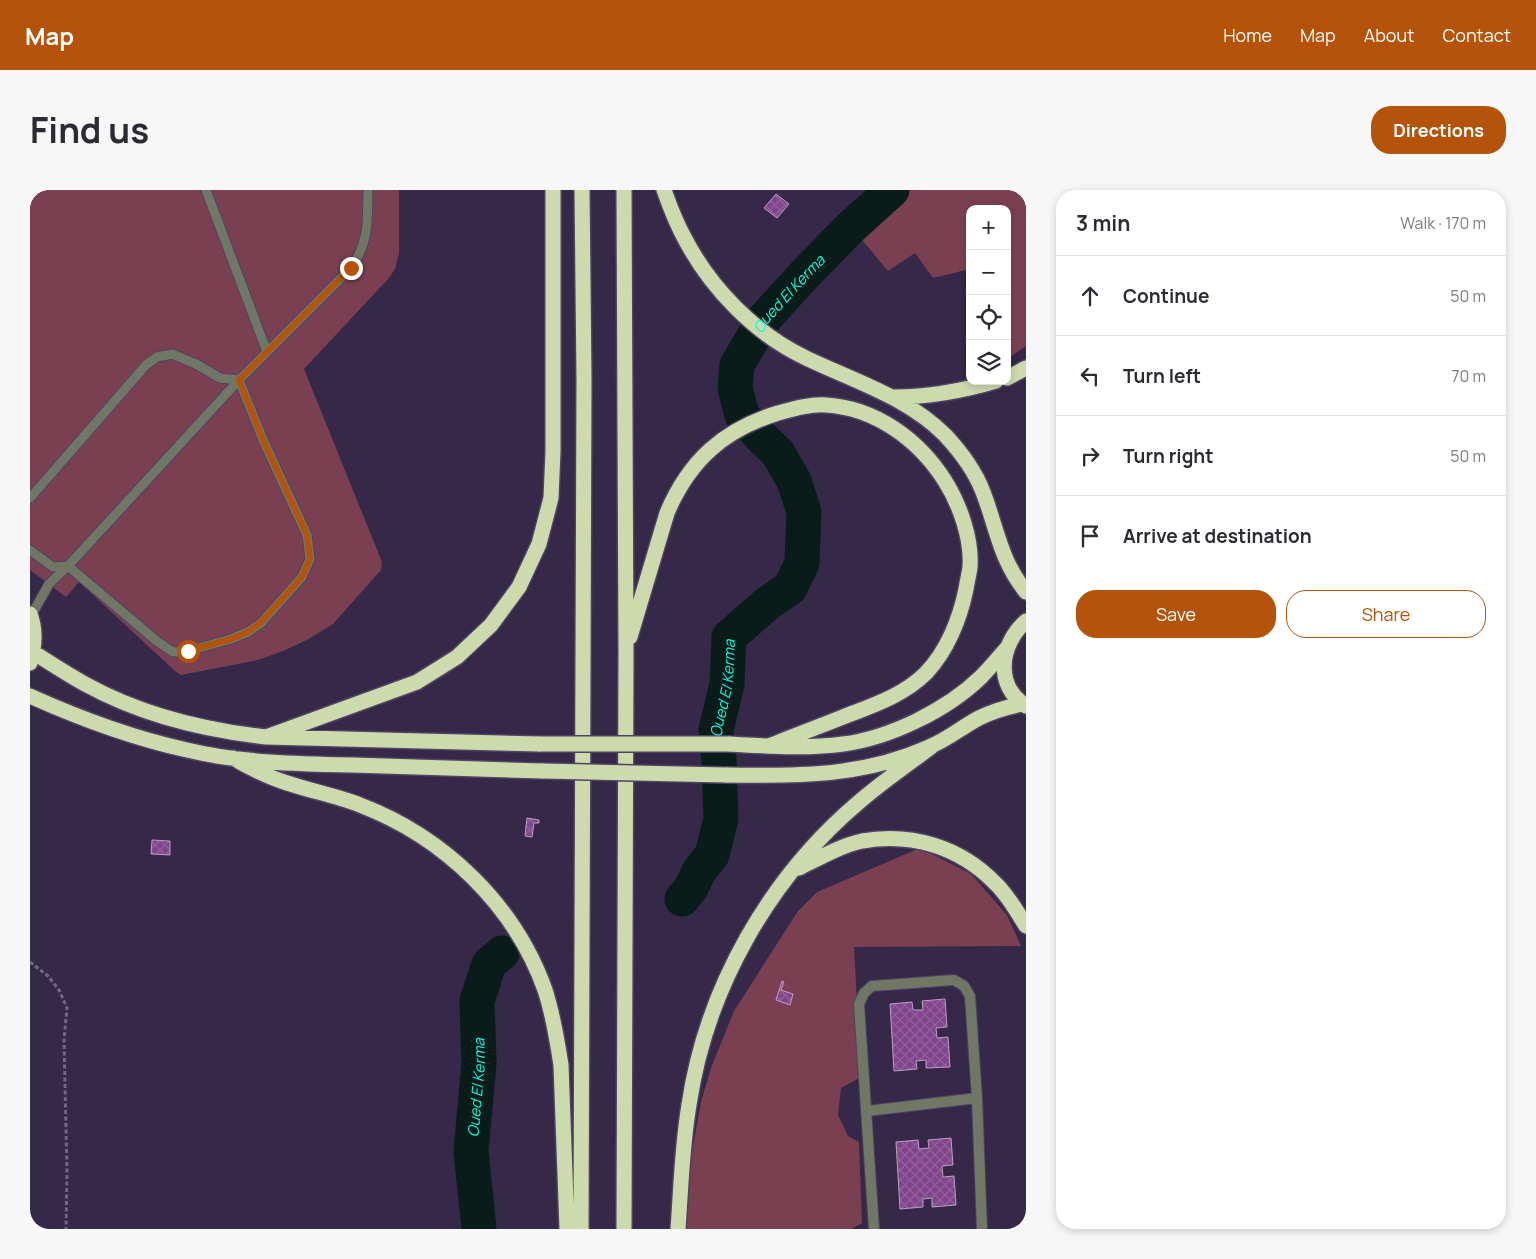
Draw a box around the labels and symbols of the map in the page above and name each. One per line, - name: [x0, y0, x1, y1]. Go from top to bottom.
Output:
- water label: Oued El Kerma: [748, 249, 830, 337]
- route end: [340, 257, 363, 280]
- water label: Oued El Kerma: [705, 639, 739, 738]
- route start: [177, 640, 200, 663]
- water label: Oued El Kerma: [462, 1037, 490, 1138]

